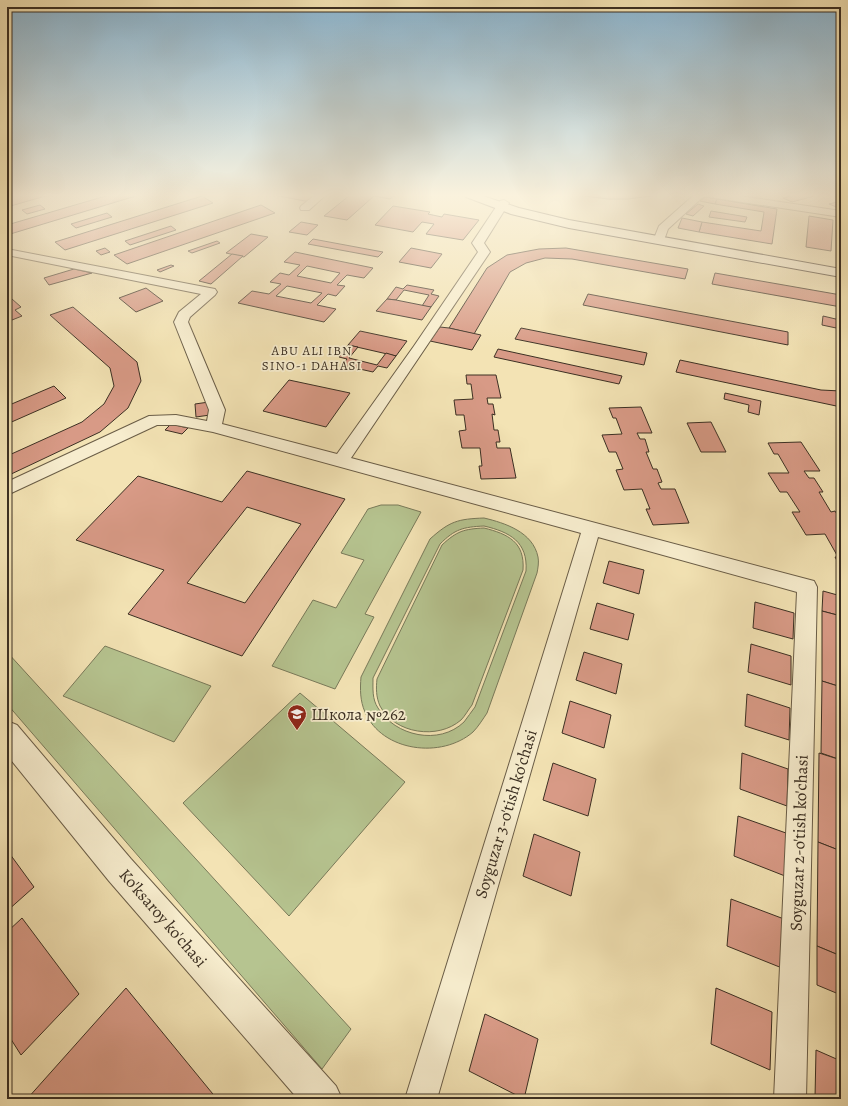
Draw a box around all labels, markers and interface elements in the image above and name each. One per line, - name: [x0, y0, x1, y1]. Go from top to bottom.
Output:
- district label: ABU ALI IBN SINO-1 DAHASI: [262, 342, 362, 374]
- school or university icon: Школа №262: [286, 703, 308, 731]
- place label: Школа №262: [311, 703, 406, 726]
- street label: Soyguzar 3-o'tish ko'chasi: [469, 727, 543, 901]
- street label: Soyguzar 2-o'tish ko'chasi: [784, 754, 814, 932]
- street label: Ko'ksaroy ko'chasi: [114, 864, 212, 972]

